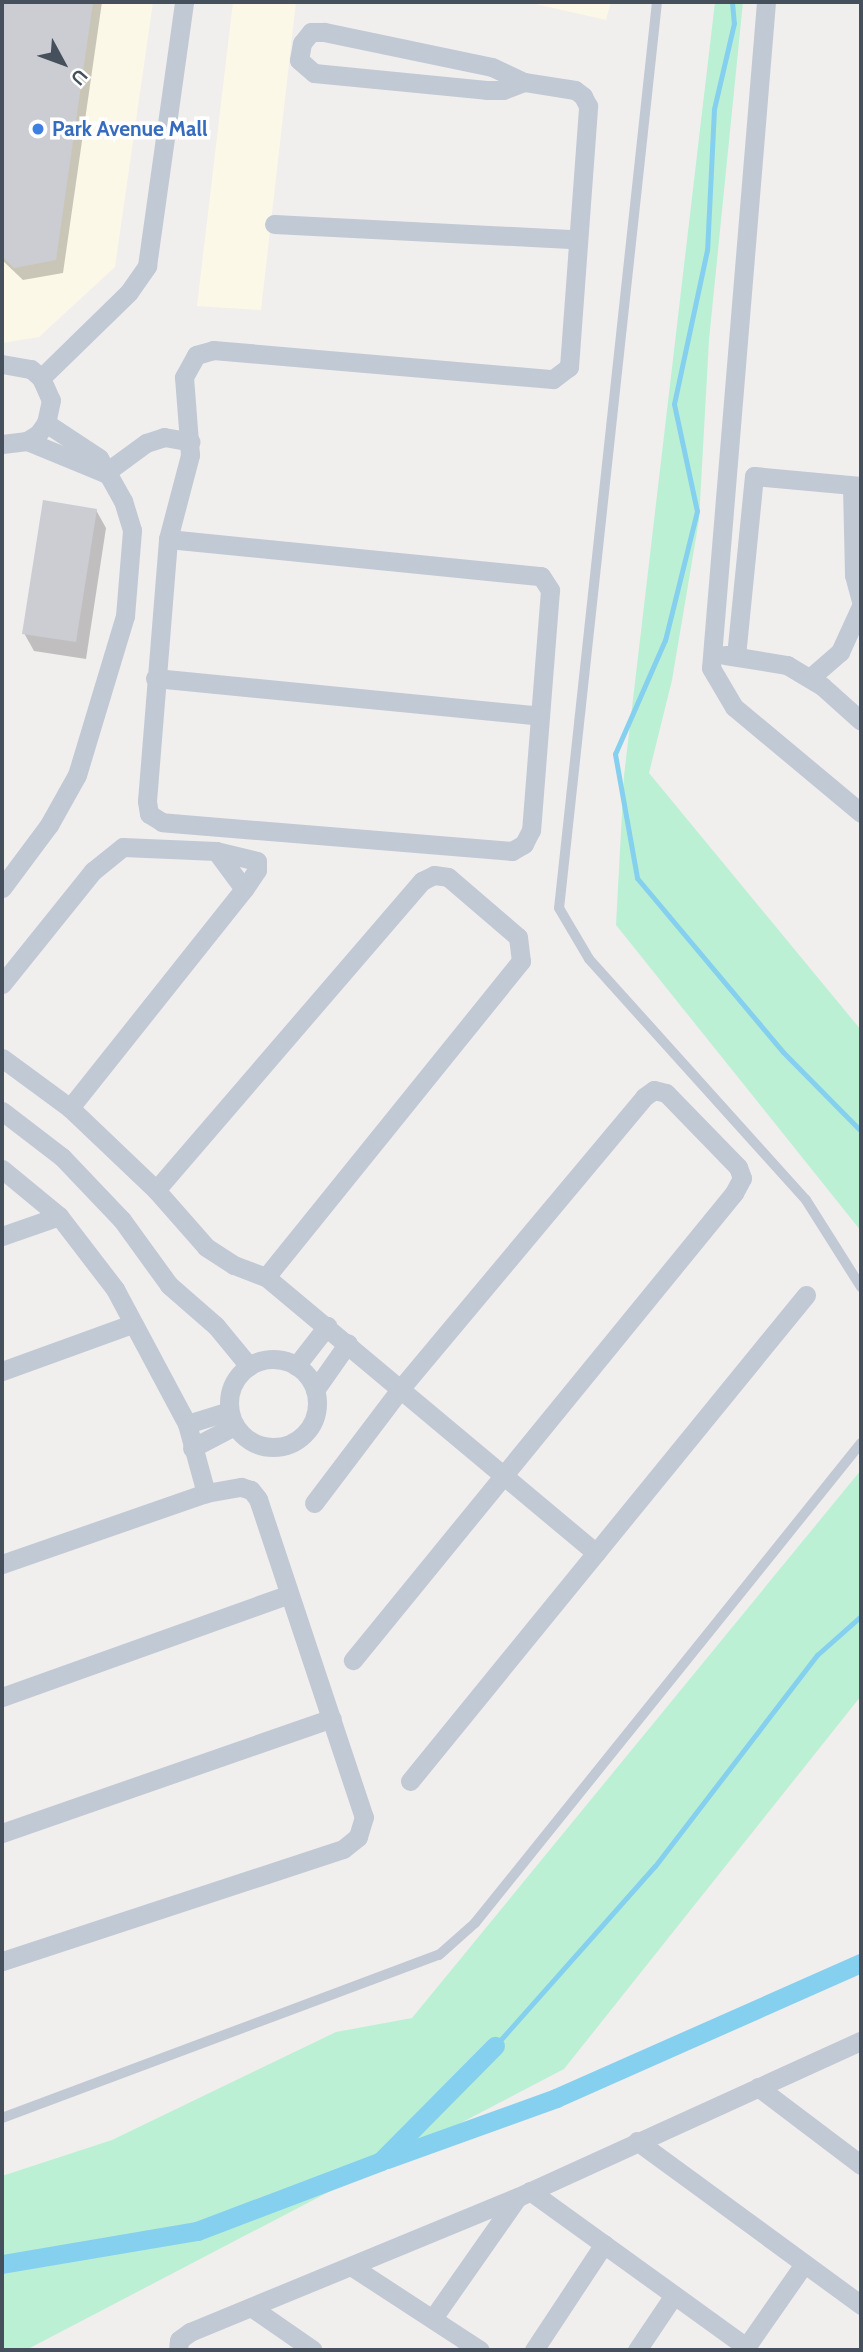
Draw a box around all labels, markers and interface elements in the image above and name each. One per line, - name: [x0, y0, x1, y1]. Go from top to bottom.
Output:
- north arrow: [28, 28, 98, 98]
- text: U: [66, 64, 92, 90]
- place label: Park Avenue Mall: [52, 116, 207, 142]
- marker: Park Avenue Mall: [30, 121, 46, 137]

